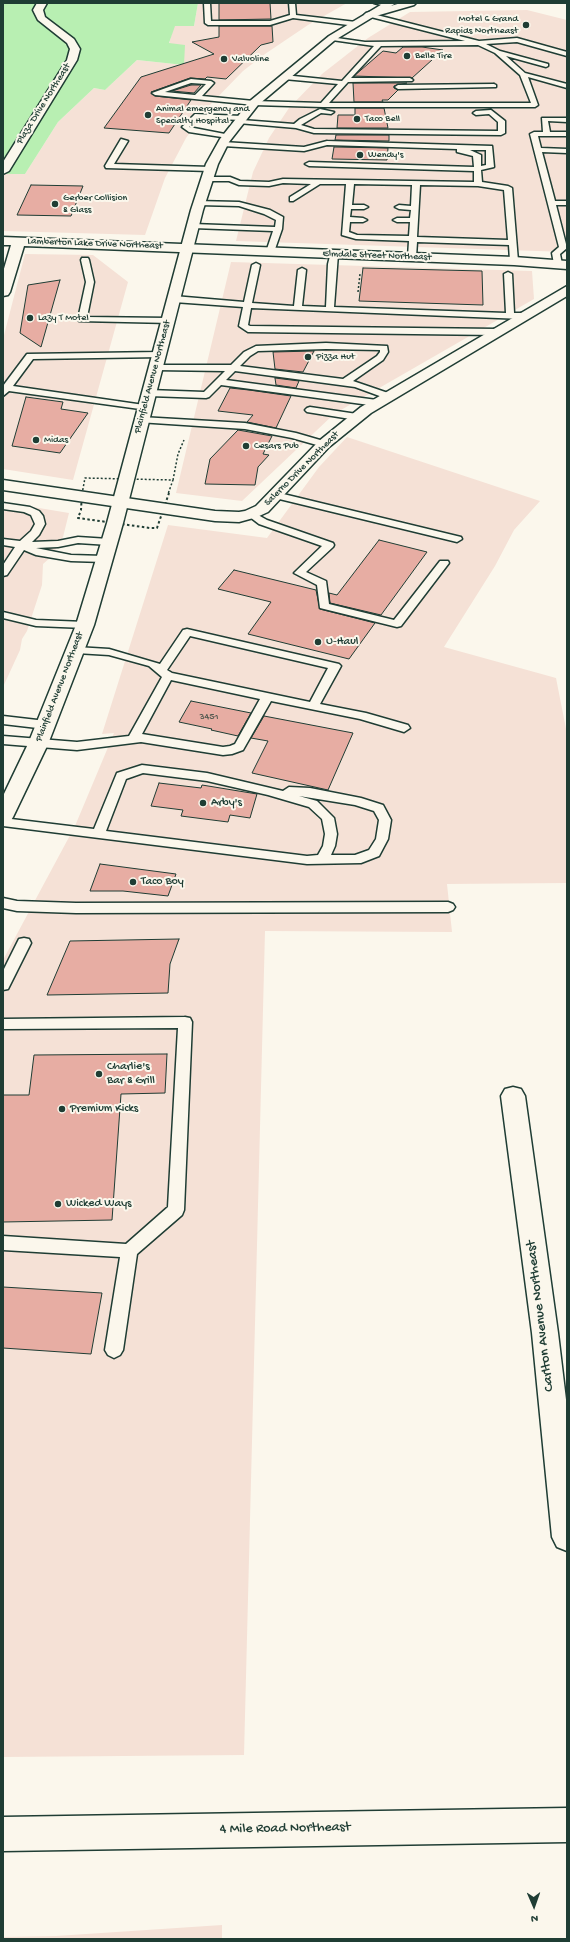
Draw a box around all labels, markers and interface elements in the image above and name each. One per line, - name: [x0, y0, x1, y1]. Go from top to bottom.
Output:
- place label: Motel 6 Grand Rapids Northeast: [445, 13, 518, 36]
- marker: Motel 6 Grand Rapids Northeast: [521, 20, 531, 30]
- place label: Belle Tire: [415, 50, 452, 62]
- marker: Belle Tire: [402, 51, 412, 61]
- place label: Valvoline: [232, 53, 269, 65]
- marker: Valvoline: [219, 54, 229, 64]
- street label: Plaza Drive Northeast: [14, 61, 74, 147]
- place label: Animal emergency and Specialty Hospital: [156, 103, 249, 126]
- marker: Animal emergency and Specialty Hospital: [143, 110, 153, 120]
- place label: Taco Bell: [365, 113, 400, 125]
- marker: Taco Bell: [352, 114, 362, 124]
- place label: Wendy's: [368, 149, 403, 161]
- marker: Wendy's: [355, 150, 365, 160]
- place label: Gerber Collision & Glass: [63, 192, 127, 216]
- marker: Gerber Collision & Glass: [50, 199, 60, 209]
- street label: Lamberton Lake Drive Northeast: [27, 236, 163, 252]
- street label: Elmdale Street Northeast: [322, 248, 432, 264]
- place label: Lazy T Motel: [38, 312, 89, 324]
- marker: Lazy T Motel: [25, 313, 35, 323]
- street label: Plainfield Avenue Northeast: [132, 319, 174, 435]
- place label: Pizza Hut: [316, 351, 355, 363]
- marker: Pizza Hut: [303, 352, 313, 362]
- street label: Salerno Drive Northeast: [262, 429, 342, 509]
- place label: Midas: [44, 434, 68, 446]
- marker: Midas: [31, 435, 41, 445]
- place label: Cesars Pub: [254, 440, 299, 452]
- marker: Cesars Pub: [241, 441, 251, 451]
- street label: Plainfield Avenue Northeast: [33, 630, 87, 744]
- place label: U-Haul: [326, 635, 358, 649]
- marker: U-Haul: [313, 637, 323, 647]
- house number: 3451: [199, 711, 219, 723]
- place label: Arby's: [211, 796, 242, 810]
- marker: Arby's: [198, 798, 208, 808]
- place label: Taco Boy: [141, 875, 184, 889]
- marker: Taco Boy: [128, 877, 138, 887]
- place label: Charlie's Bar & Grill: [107, 1060, 155, 1088]
- marker: Charlie's Bar & Grill: [94, 1069, 104, 1079]
- place label: Premium Kicks: [70, 1102, 138, 1116]
- marker: Premium Kicks: [57, 1104, 67, 1114]
- place label: Wicked Ways: [66, 1197, 131, 1211]
- marker: Wicked Ways: [53, 1199, 63, 1209]
- street label: Carlton Avenue Northeast: [523, 1239, 559, 1393]
- street label: 4 Mile Road Northeast: [220, 1819, 350, 1839]
- north arrow: [514, 1886, 554, 1926]
- text: N: [531, 1912, 538, 1924]

